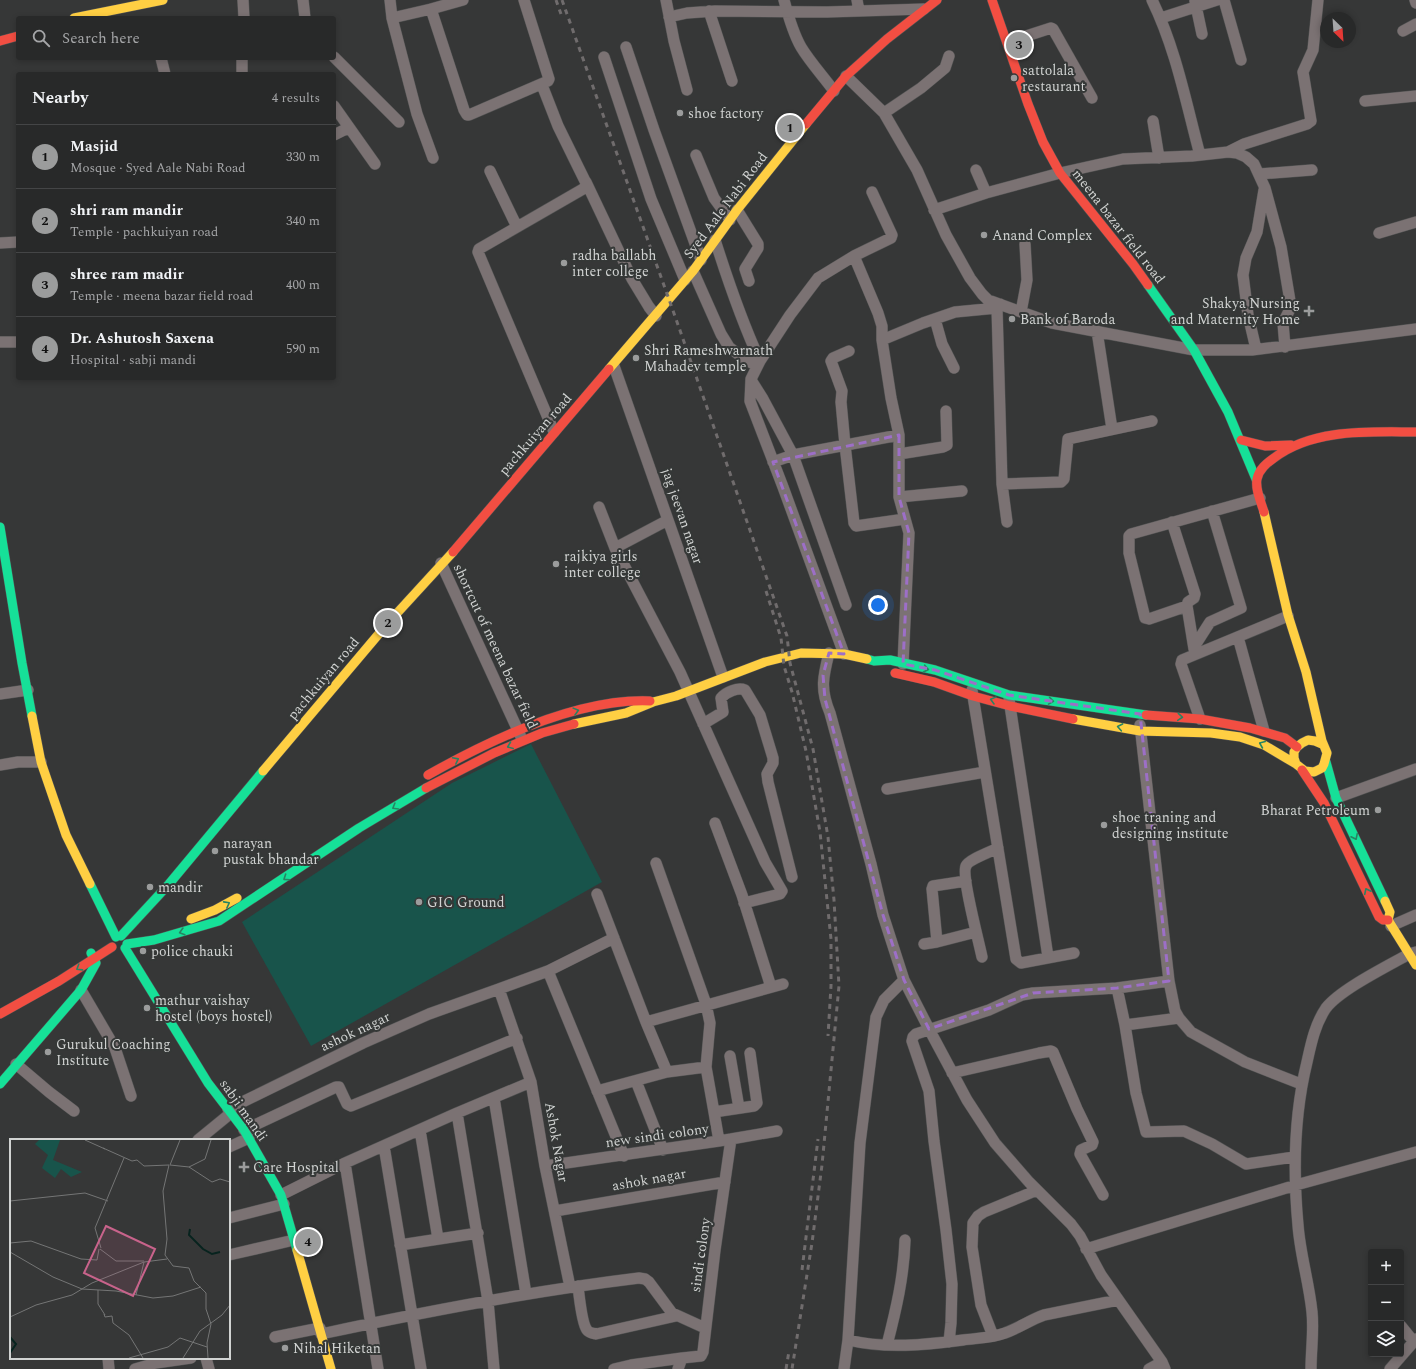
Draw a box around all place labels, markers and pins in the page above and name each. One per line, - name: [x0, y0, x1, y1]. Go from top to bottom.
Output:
- pin: 3: [1006, 30, 1032, 60]
- place label: sattolala restaurant: [1022, 60, 1086, 97]
- marker: sattolala restaurant: [1009, 73, 1019, 83]
- place label: shoe factory: [688, 103, 765, 124]
- marker: shoe factory: [675, 108, 685, 118]
- pin: 1: [777, 113, 803, 143]
- place label: Anand Complex: [992, 225, 1092, 246]
- marker: Anand Complex: [979, 230, 989, 240]
- place label: radha ballabh inter college: [572, 245, 656, 282]
- marker: radha ballabh inter college: [559, 258, 569, 268]
- place label: Shakya Nursing and Maternity Home: [1171, 293, 1300, 330]
- marker: Shakya Nursing and Maternity Home: [1303, 305, 1315, 317]
- place label: Bank of Baroda: [1020, 309, 1115, 330]
- marker: Bank of Baroda: [1007, 314, 1017, 324]
- place label: Shri Rameshwarnath Mahadev temple: [644, 340, 773, 377]
- marker: Shri Rameshwarnath Mahadev temple: [631, 353, 641, 363]
- place label: rajkiya girls inter college: [564, 546, 641, 583]
- marker: rajkiya girls inter college: [551, 559, 561, 569]
- pin: 2: [375, 608, 401, 638]
- place label: Bharat Petroleum: [1261, 800, 1370, 821]
- marker: Bharat Petroleum: [1373, 805, 1383, 815]
- place label: shoe traning and designing institute: [1112, 807, 1229, 844]
- marker: shoe traning and designing institute: [1099, 820, 1109, 830]
- place label: narayan pustak bhandar: [223, 833, 319, 870]
- marker: narayan pustak bhandar: [210, 846, 220, 856]
- place label: mandir: [158, 877, 203, 898]
- marker: mandir: [145, 882, 155, 892]
- place label: GIC Ground: [427, 892, 505, 913]
- marker: GIC Ground: [414, 897, 424, 907]
- place label: police chauki: [151, 941, 233, 962]
- marker: police chauki: [138, 946, 148, 956]
- place label: mathur vaishay hostel (boys hostel): [155, 990, 272, 1027]
- marker: mathur vaishay hostel (boys hostel): [142, 1003, 152, 1013]
- place label: Gurukul Coaching Institute: [56, 1034, 171, 1071]
- marker: Gurukul Coaching Institute: [43, 1047, 53, 1057]
- place label: Care Hospital: [253, 1157, 339, 1178]
- marker: Care Hospital: [238, 1161, 250, 1173]
- pin: 4: [295, 1227, 321, 1257]
- place label: Nihal Hiketan: [293, 1338, 381, 1359]
- marker: Nihal Hiketan: [280, 1343, 290, 1353]

